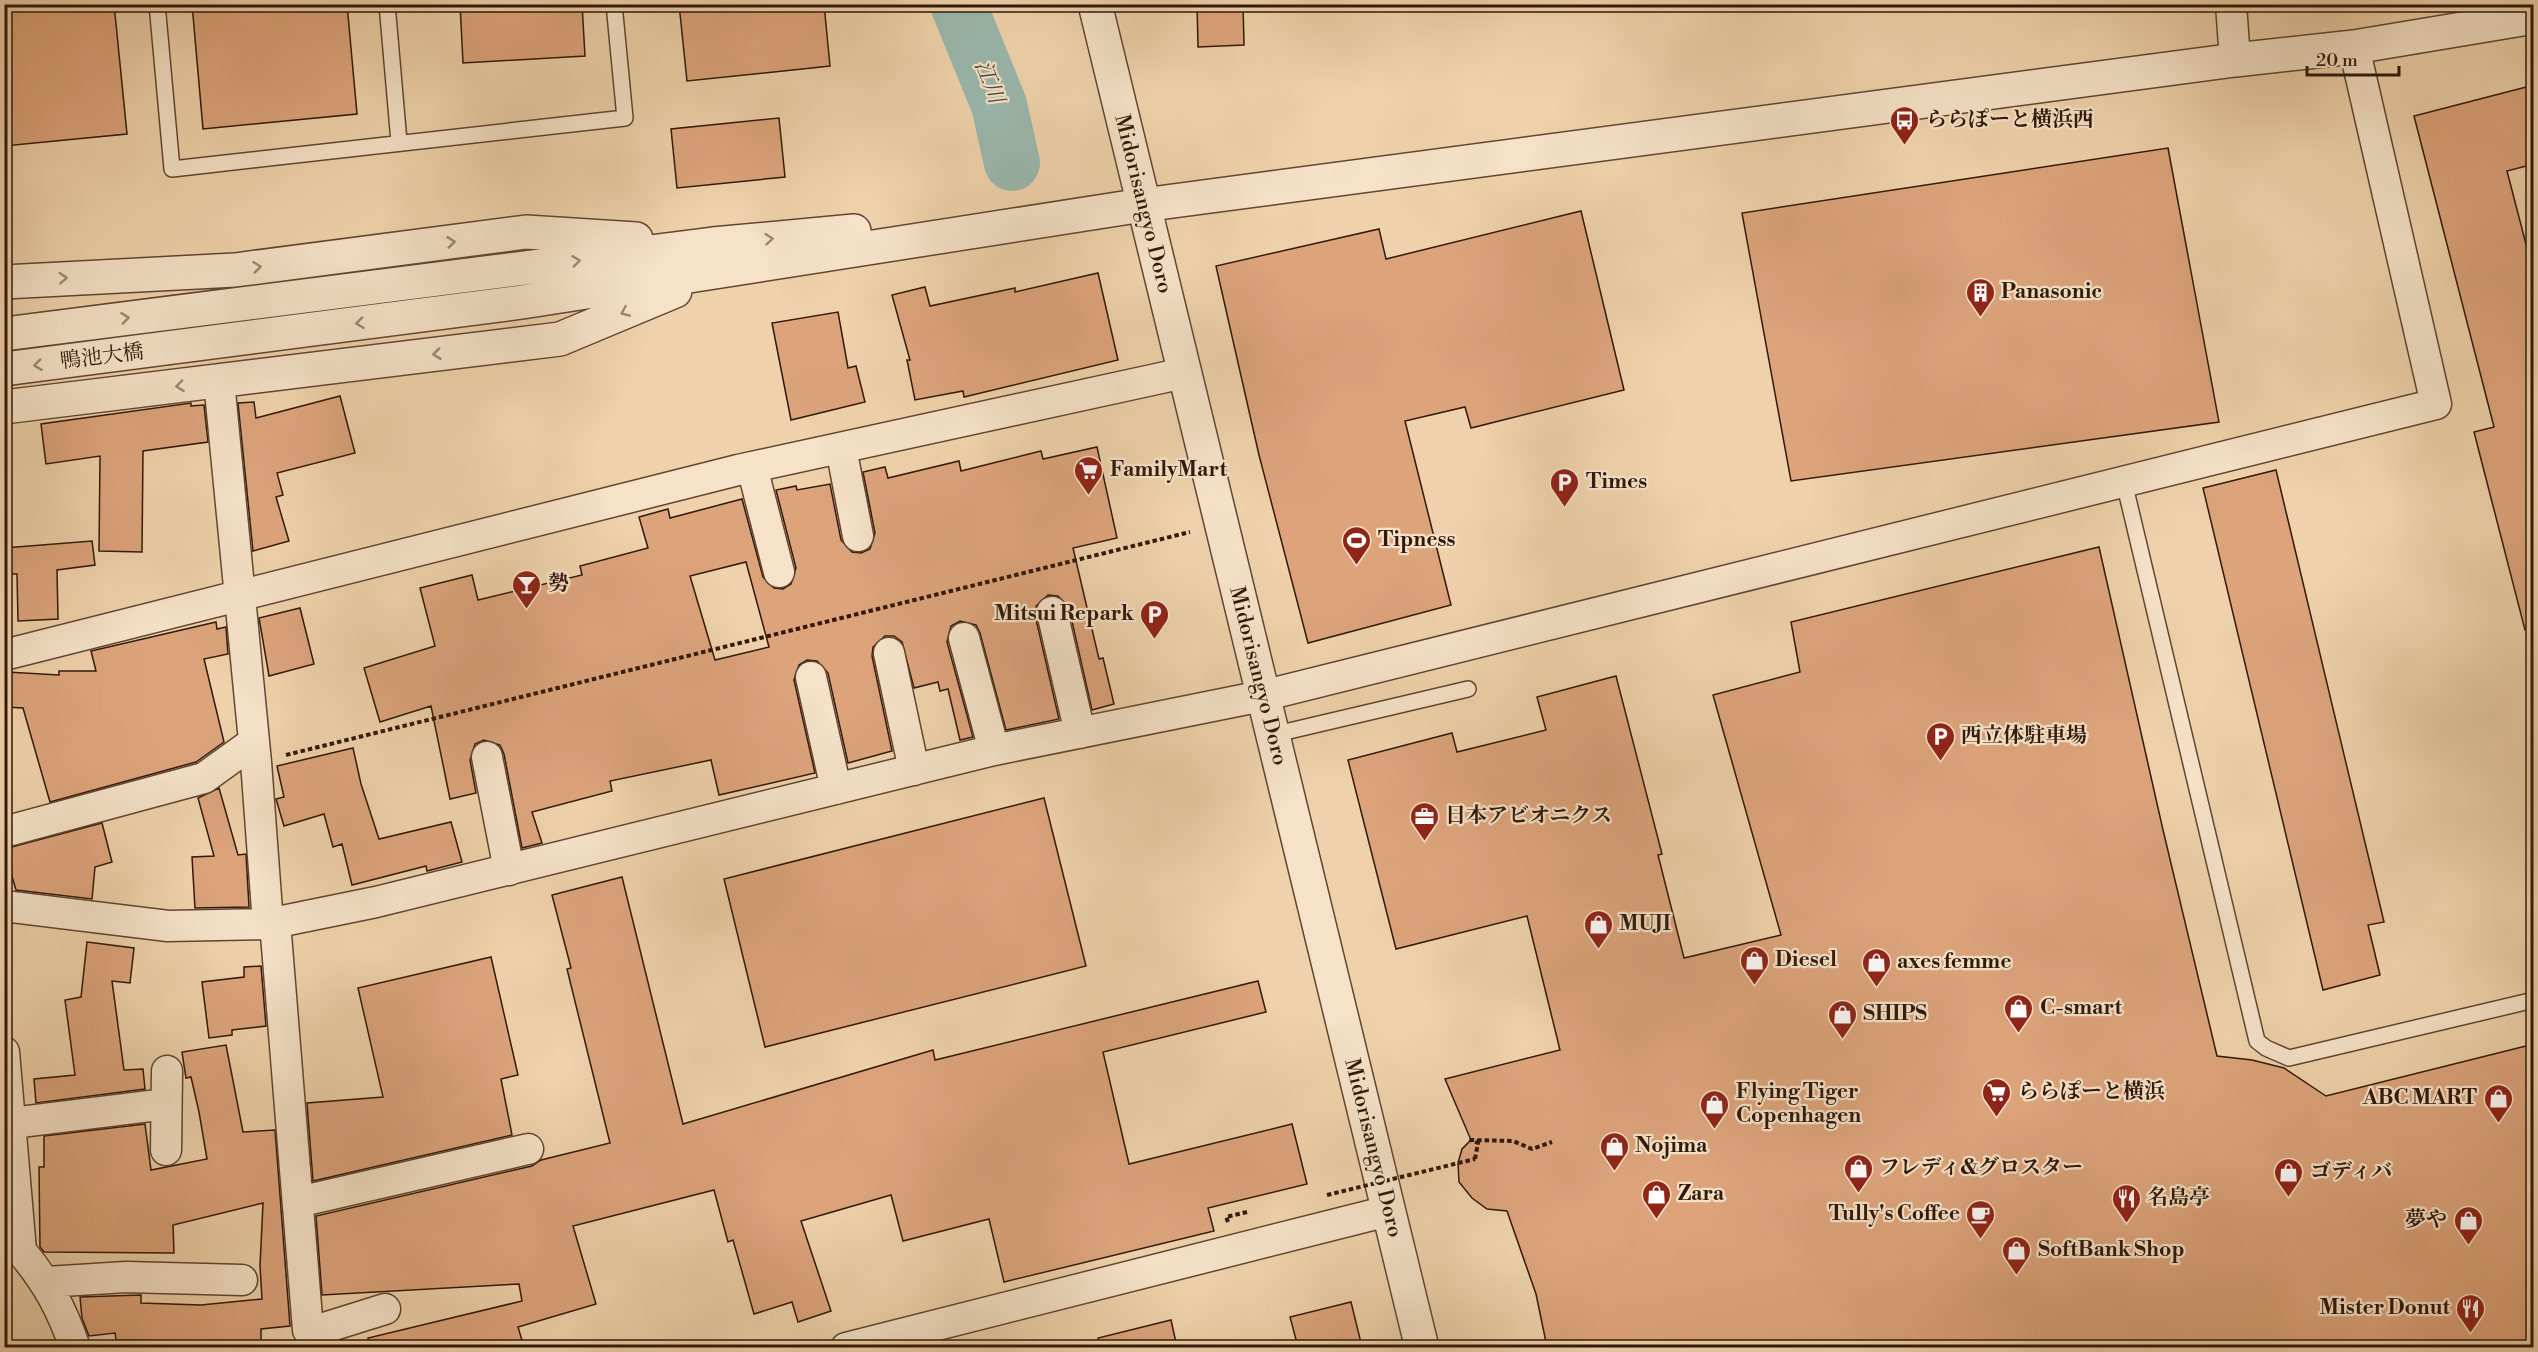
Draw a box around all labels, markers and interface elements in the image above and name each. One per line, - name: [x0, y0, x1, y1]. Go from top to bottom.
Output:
- scale bar: [2307, 39, 2398, 77]
- text: 20 m: [2316, 49, 2358, 72]
- water label: 江川: [969, 57, 1010, 109]
- bus stop icon: ららぽーと横浜西: [1889, 104, 1921, 146]
- place label: ららぽーと横浜西: [1926, 107, 2094, 133]
- street label: Midorisangyo Doro: [1108, 112, 1178, 296]
- one-way arrow: [765, 233, 774, 246]
- one-way arrow: [446, 236, 455, 249]
- one-way arrow: [571, 256, 580, 268]
- one-way arrow: [253, 261, 262, 274]
- one-way arrow: [58, 271, 67, 284]
- building icon: Panasonic: [1964, 276, 1996, 318]
- place label: Panasonic: [2001, 279, 2102, 305]
- one-way arrow: [620, 305, 631, 317]
- one-way arrow: [120, 313, 130, 325]
- one-way arrow: [355, 316, 364, 329]
- street label: 鴨池大橋: [59, 339, 145, 375]
- one-way arrow: [432, 348, 441, 360]
- one-way arrow: [34, 358, 43, 371]
- one-way arrow: [176, 379, 185, 392]
- supermarket icon: FamilyMart: [1073, 454, 1105, 496]
- place label: FamilyMart: [1110, 457, 1228, 483]
- parking icon: Times: [1549, 466, 1581, 508]
- place label: Times: [1586, 469, 1647, 495]
- sports icon: Tipness: [1341, 524, 1373, 566]
- place label: Tipness: [1378, 527, 1455, 553]
- bar icon: 勢: [511, 568, 543, 610]
- place label: 勢: [548, 571, 569, 597]
- street label: Midorisangyo Doro: [1223, 584, 1293, 768]
- parking icon: Mitsui Repark: [1139, 598, 1171, 640]
- place label: Mitsui Repark: [994, 601, 1135, 627]
- parking icon: 西立体駐車場: [1924, 720, 1956, 762]
- place label: 西立体駐車場: [1961, 723, 2087, 749]
- office icon: 日本アビオニクス: [1408, 800, 1440, 842]
- place label: 日本アビオニクス: [1445, 803, 1612, 829]
- shop icon: MUJI: [1582, 908, 1614, 950]
- place label: MUJI: [1619, 911, 1671, 937]
- shop icon: Diesel: [1738, 944, 1770, 986]
- shop icon: axes femme: [1860, 946, 1892, 988]
- place label: Diesel: [1775, 947, 1837, 973]
- place label: axes femme: [1897, 949, 2011, 975]
- shop icon: C-smart: [2003, 992, 2035, 1034]
- place label: C-smart: [2040, 995, 2123, 1021]
- shop icon: SHIPS: [1826, 998, 1858, 1040]
- place label: SHIPS: [1863, 1001, 1927, 1027]
- street label: Midorisangyo Doro: [1338, 1056, 1408, 1240]
- supermarket icon: ららぽーと横浜: [1981, 1076, 2013, 1118]
- place label: Flying Tiger Copenhagen: [1736, 1079, 1861, 1129]
- place label: ららぽーと横浜: [2018, 1079, 2165, 1105]
- shop icon: ABC MART: [2482, 1082, 2514, 1124]
- place label: ABC MART: [2362, 1085, 2477, 1111]
- shop icon: Flying Tiger Copenhagen: [1699, 1088, 1731, 1130]
- shop icon: Nojima: [1598, 1130, 1630, 1172]
- place label: Nojima: [1635, 1133, 1708, 1159]
- shop icon: フレディ&グロスター: [1842, 1152, 1874, 1194]
- place label: フレディ&グロスター: [1879, 1155, 2083, 1181]
- shop icon: ゴディバ: [2273, 1156, 2305, 1198]
- place label: ゴディバ: [2310, 1159, 2392, 1185]
- shop icon: Zara: [1641, 1178, 1673, 1220]
- place label: Zara: [1678, 1181, 1725, 1207]
- restaurant icon: 名島亭: [2110, 1182, 2142, 1224]
- place label: 名島亭: [2147, 1185, 2210, 1211]
- cafe icon: Tully's Coffee: [1965, 1198, 1997, 1240]
- place label: Tully's Coffee: [1829, 1201, 1960, 1227]
- shop icon: 夢や: [2452, 1204, 2484, 1246]
- place label: 夢や: [2405, 1207, 2447, 1233]
- shop icon: SoftBank Shop: [2001, 1234, 2033, 1276]
- place label: SoftBank Shop: [2038, 1237, 2185, 1263]
- restaurant icon: Mister Donut: [2455, 1292, 2487, 1334]
- place label: Mister Donut: [2320, 1295, 2451, 1321]

